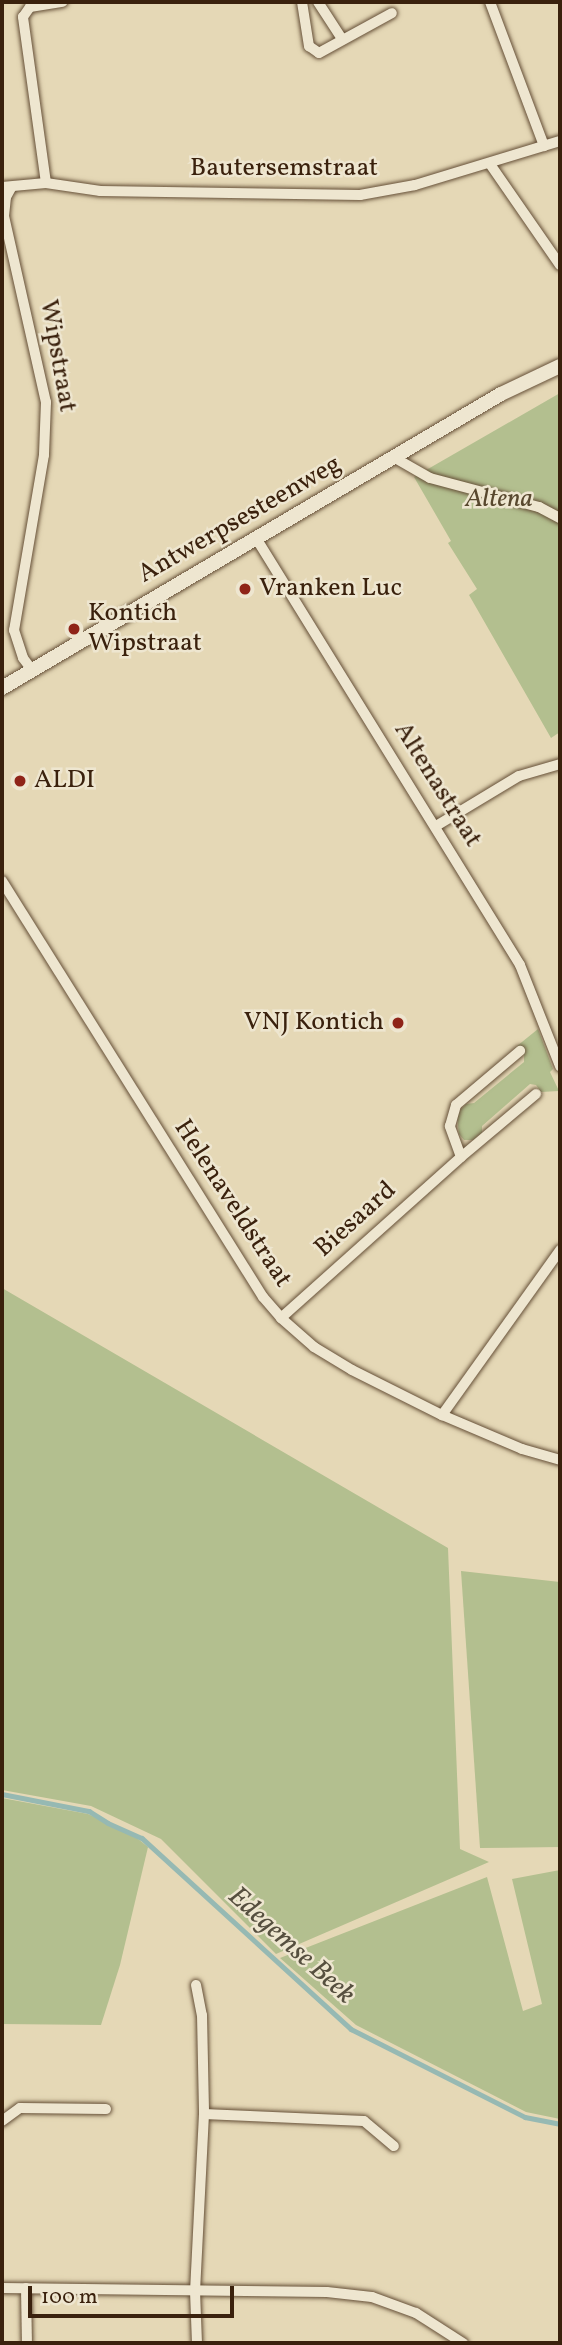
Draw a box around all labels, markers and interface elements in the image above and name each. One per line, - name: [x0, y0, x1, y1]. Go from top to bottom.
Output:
- street label: Bautersemstraat: [190, 153, 378, 185]
- street label: Wipstraat: [32, 297, 82, 415]
- street label: Antwerpsesteenweg: [133, 449, 347, 591]
- park label: Altena: [465, 484, 533, 516]
- place label: Vranken Luc: [259, 573, 402, 605]
- marker: Vranken Luc: [237, 581, 253, 597]
- place label: Kontich Wipstraat: [88, 598, 202, 660]
- marker: Kontich Wipstraat: [66, 621, 82, 637]
- street label: Altenastraat: [386, 717, 488, 853]
- place label: ALDI: [34, 765, 95, 797]
- marker: ALDI: [12, 773, 28, 789]
- place label: VNJ Kontich: [244, 1007, 384, 1039]
- marker: VNJ Kontich: [390, 1015, 406, 1031]
- street label: Helenaveldstraat: [166, 1114, 298, 1294]
- street label: Biesaard: [309, 1175, 403, 1265]
- water label: Edegemse Beek: [220, 1880, 362, 2012]
- scale bar: [32, 2272, 238, 2316]
- text: 100 m: [41, 2283, 98, 2312]

